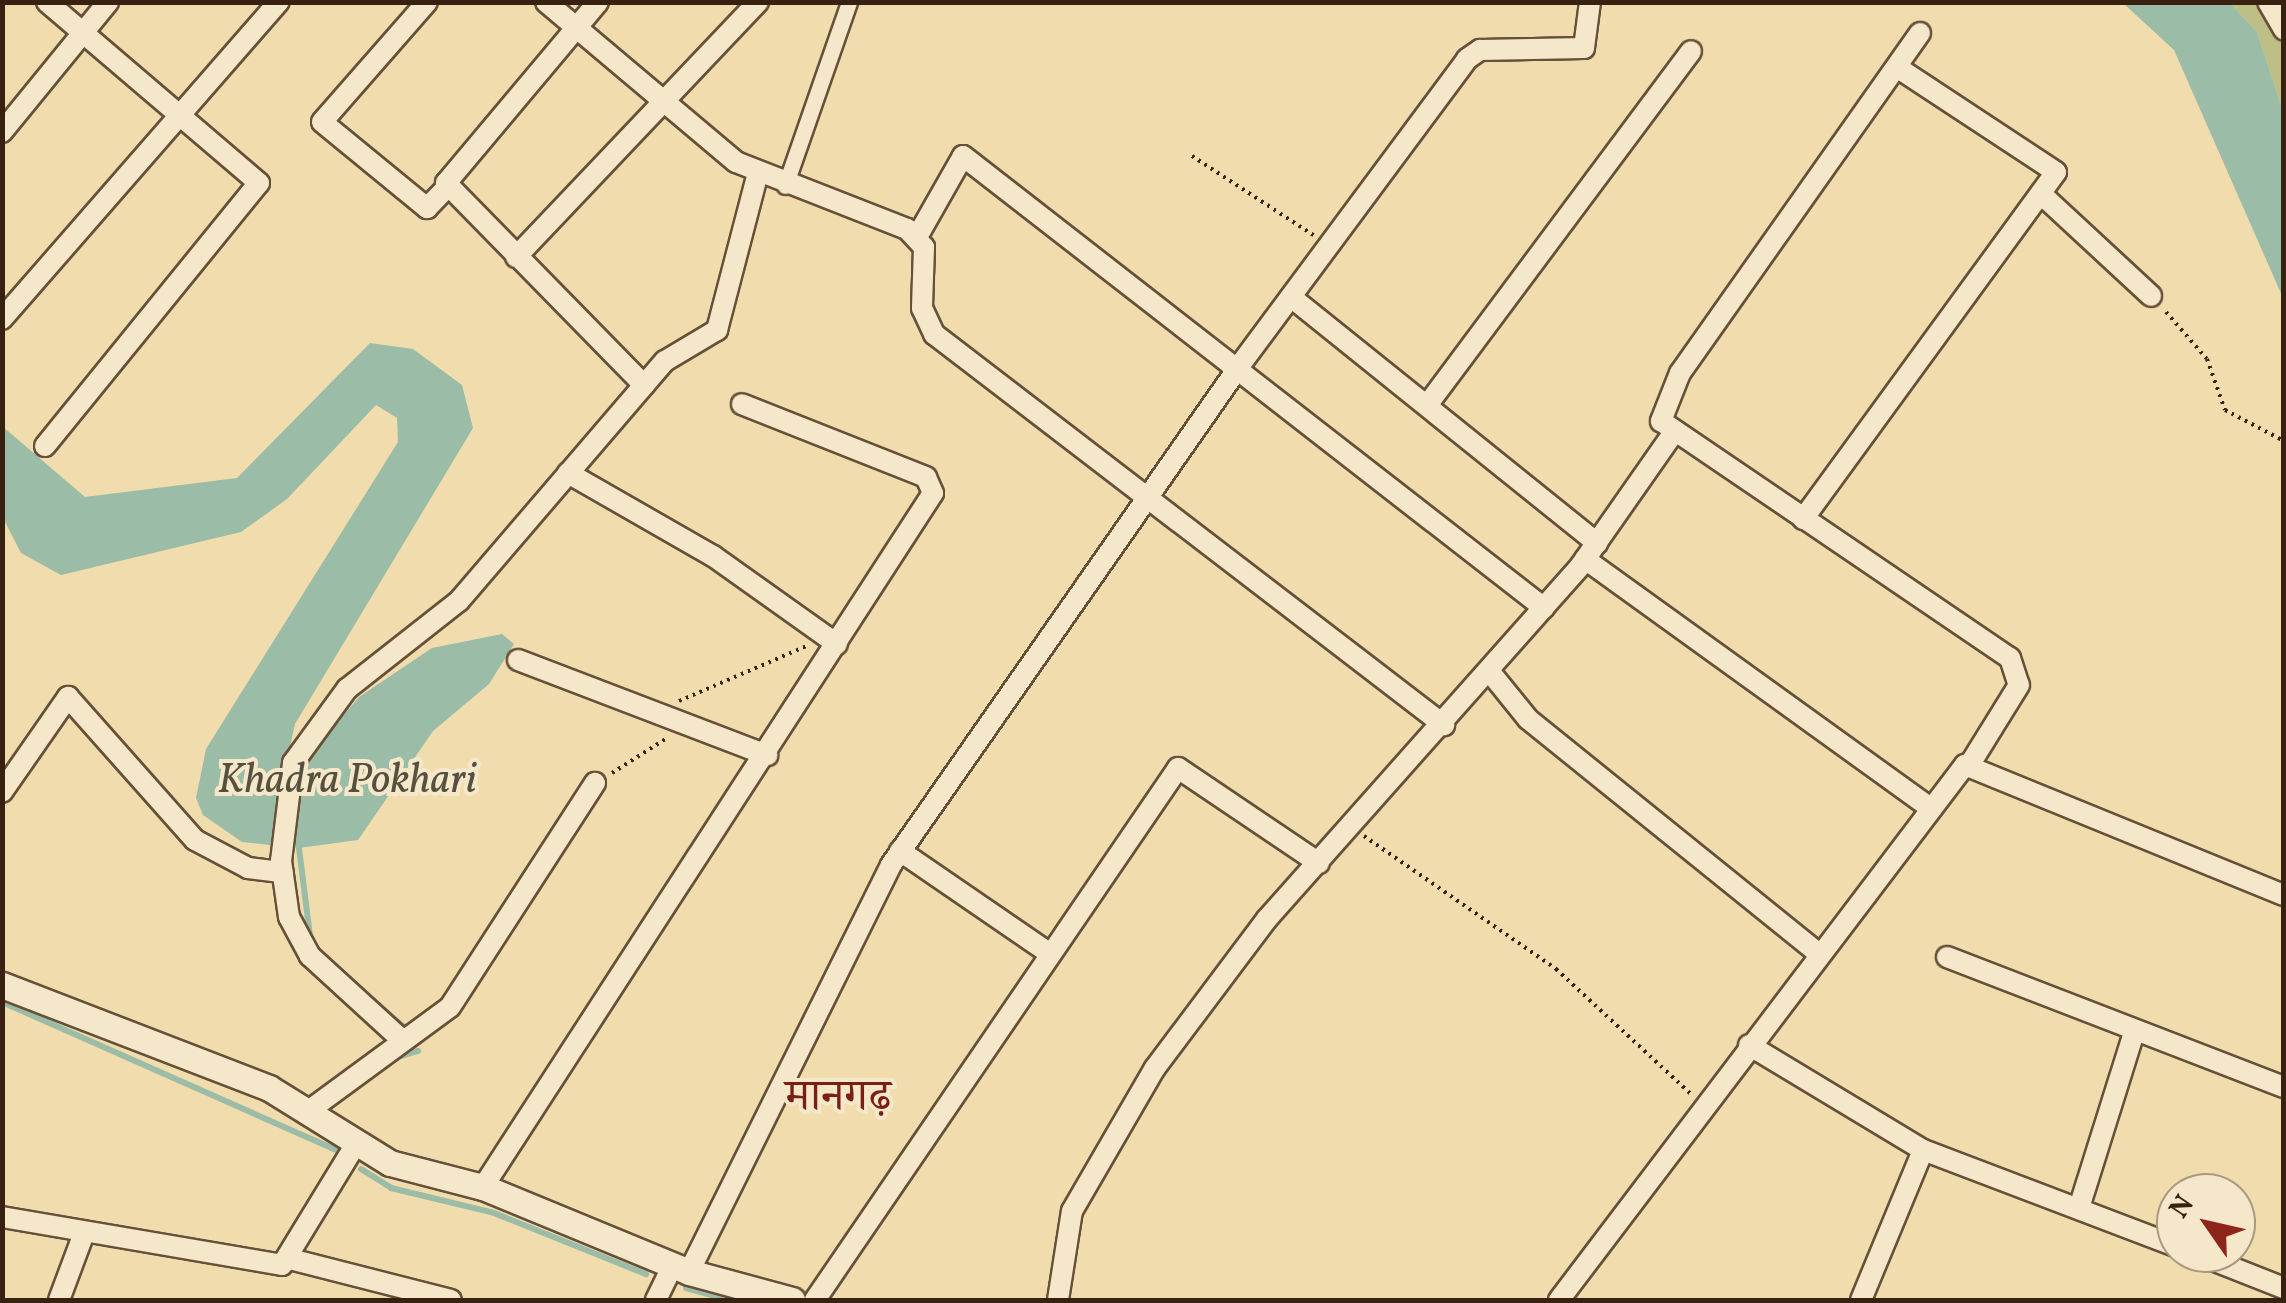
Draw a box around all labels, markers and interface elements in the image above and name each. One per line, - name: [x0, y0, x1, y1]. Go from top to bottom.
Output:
- water label: Khadra Pokhari: [218, 757, 476, 807]
- district label: मानगढ़: [785, 1072, 891, 1126]
- north arrow: [2156, 1173, 2256, 1273]
- text: N: [2161, 1188, 2204, 1226]

